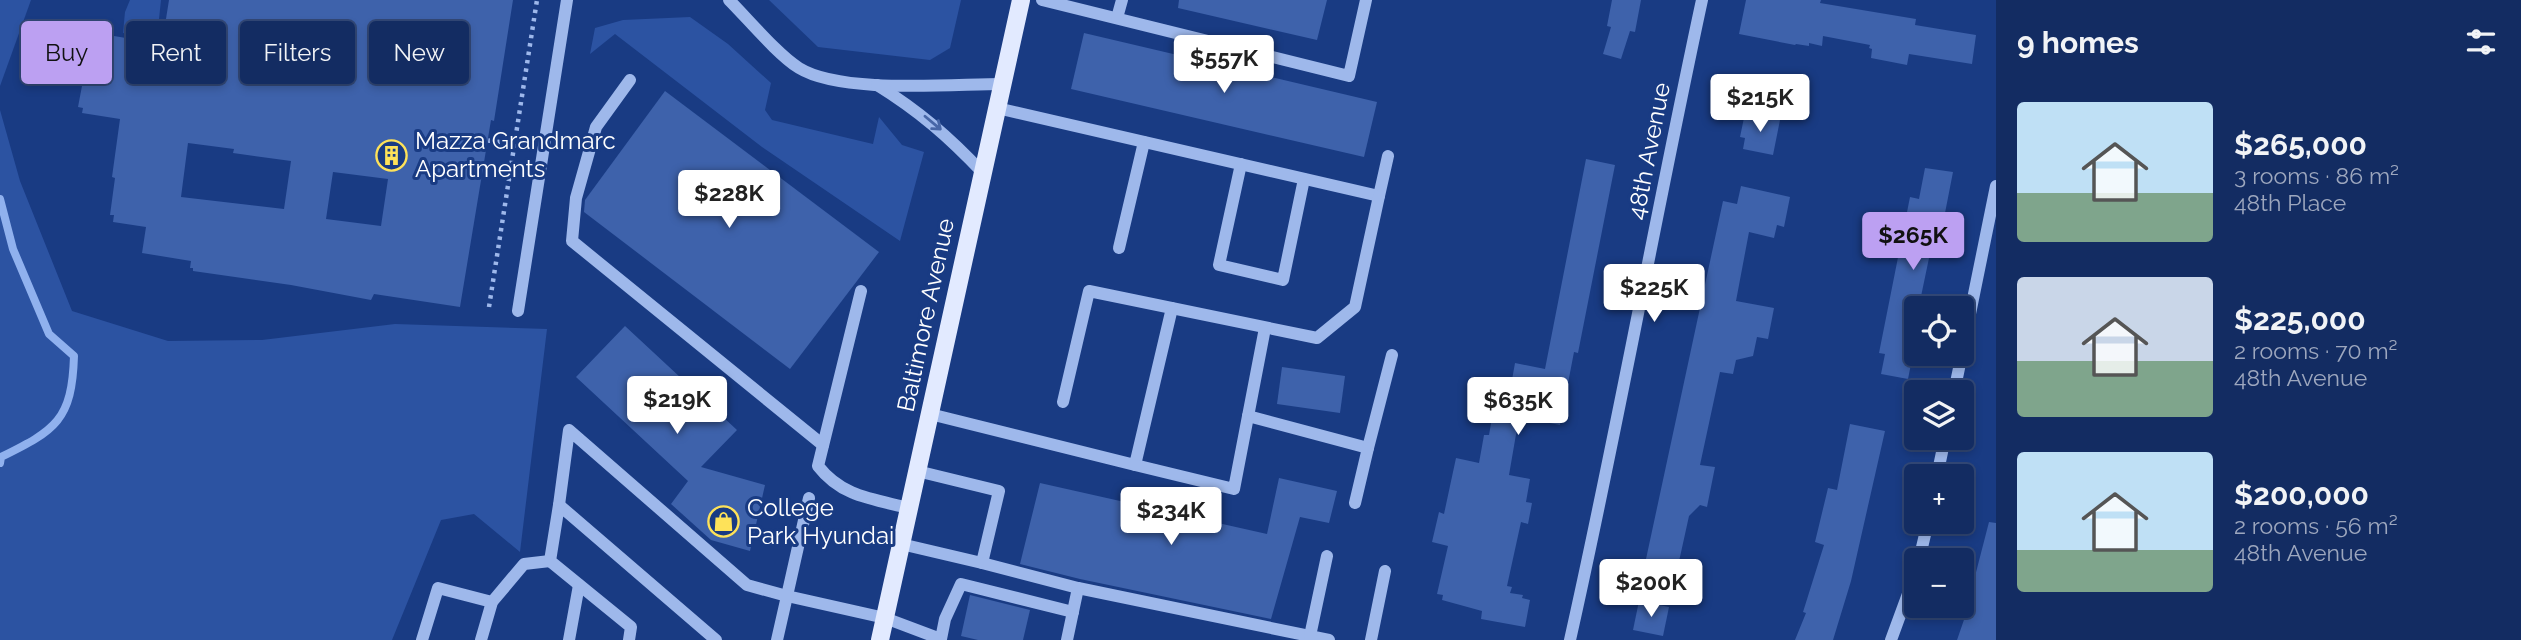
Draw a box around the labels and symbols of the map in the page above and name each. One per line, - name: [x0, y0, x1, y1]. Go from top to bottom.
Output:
- pin: $557K: [1175, 36, 1273, 95]
- pin: $215K: [1711, 74, 1809, 134]
- street label: 48th Avenue: [1621, 80, 1676, 222]
- one-way arrow: [923, 115, 941, 131]
- place label: Mazza Grandmarc Apartments: [415, 126, 616, 183]
- building icon: Mazza Grandmarc Apartments: [375, 138, 409, 172]
- pin: $228K: [680, 170, 778, 230]
- pin: $265K: [1864, 212, 1962, 272]
- street label: Baltimore Avenue: [891, 216, 960, 414]
- pin: $225K: [1605, 264, 1703, 324]
- pin: $219K: [628, 376, 726, 436]
- pin: $635K: [1469, 378, 1567, 437]
- pin: $234K: [1122, 488, 1220, 547]
- place label: College Park Hyundai: [747, 493, 894, 550]
- shop icon: College Park Hyundai: [707, 505, 741, 539]
- pin: $200K: [1602, 560, 1700, 619]

